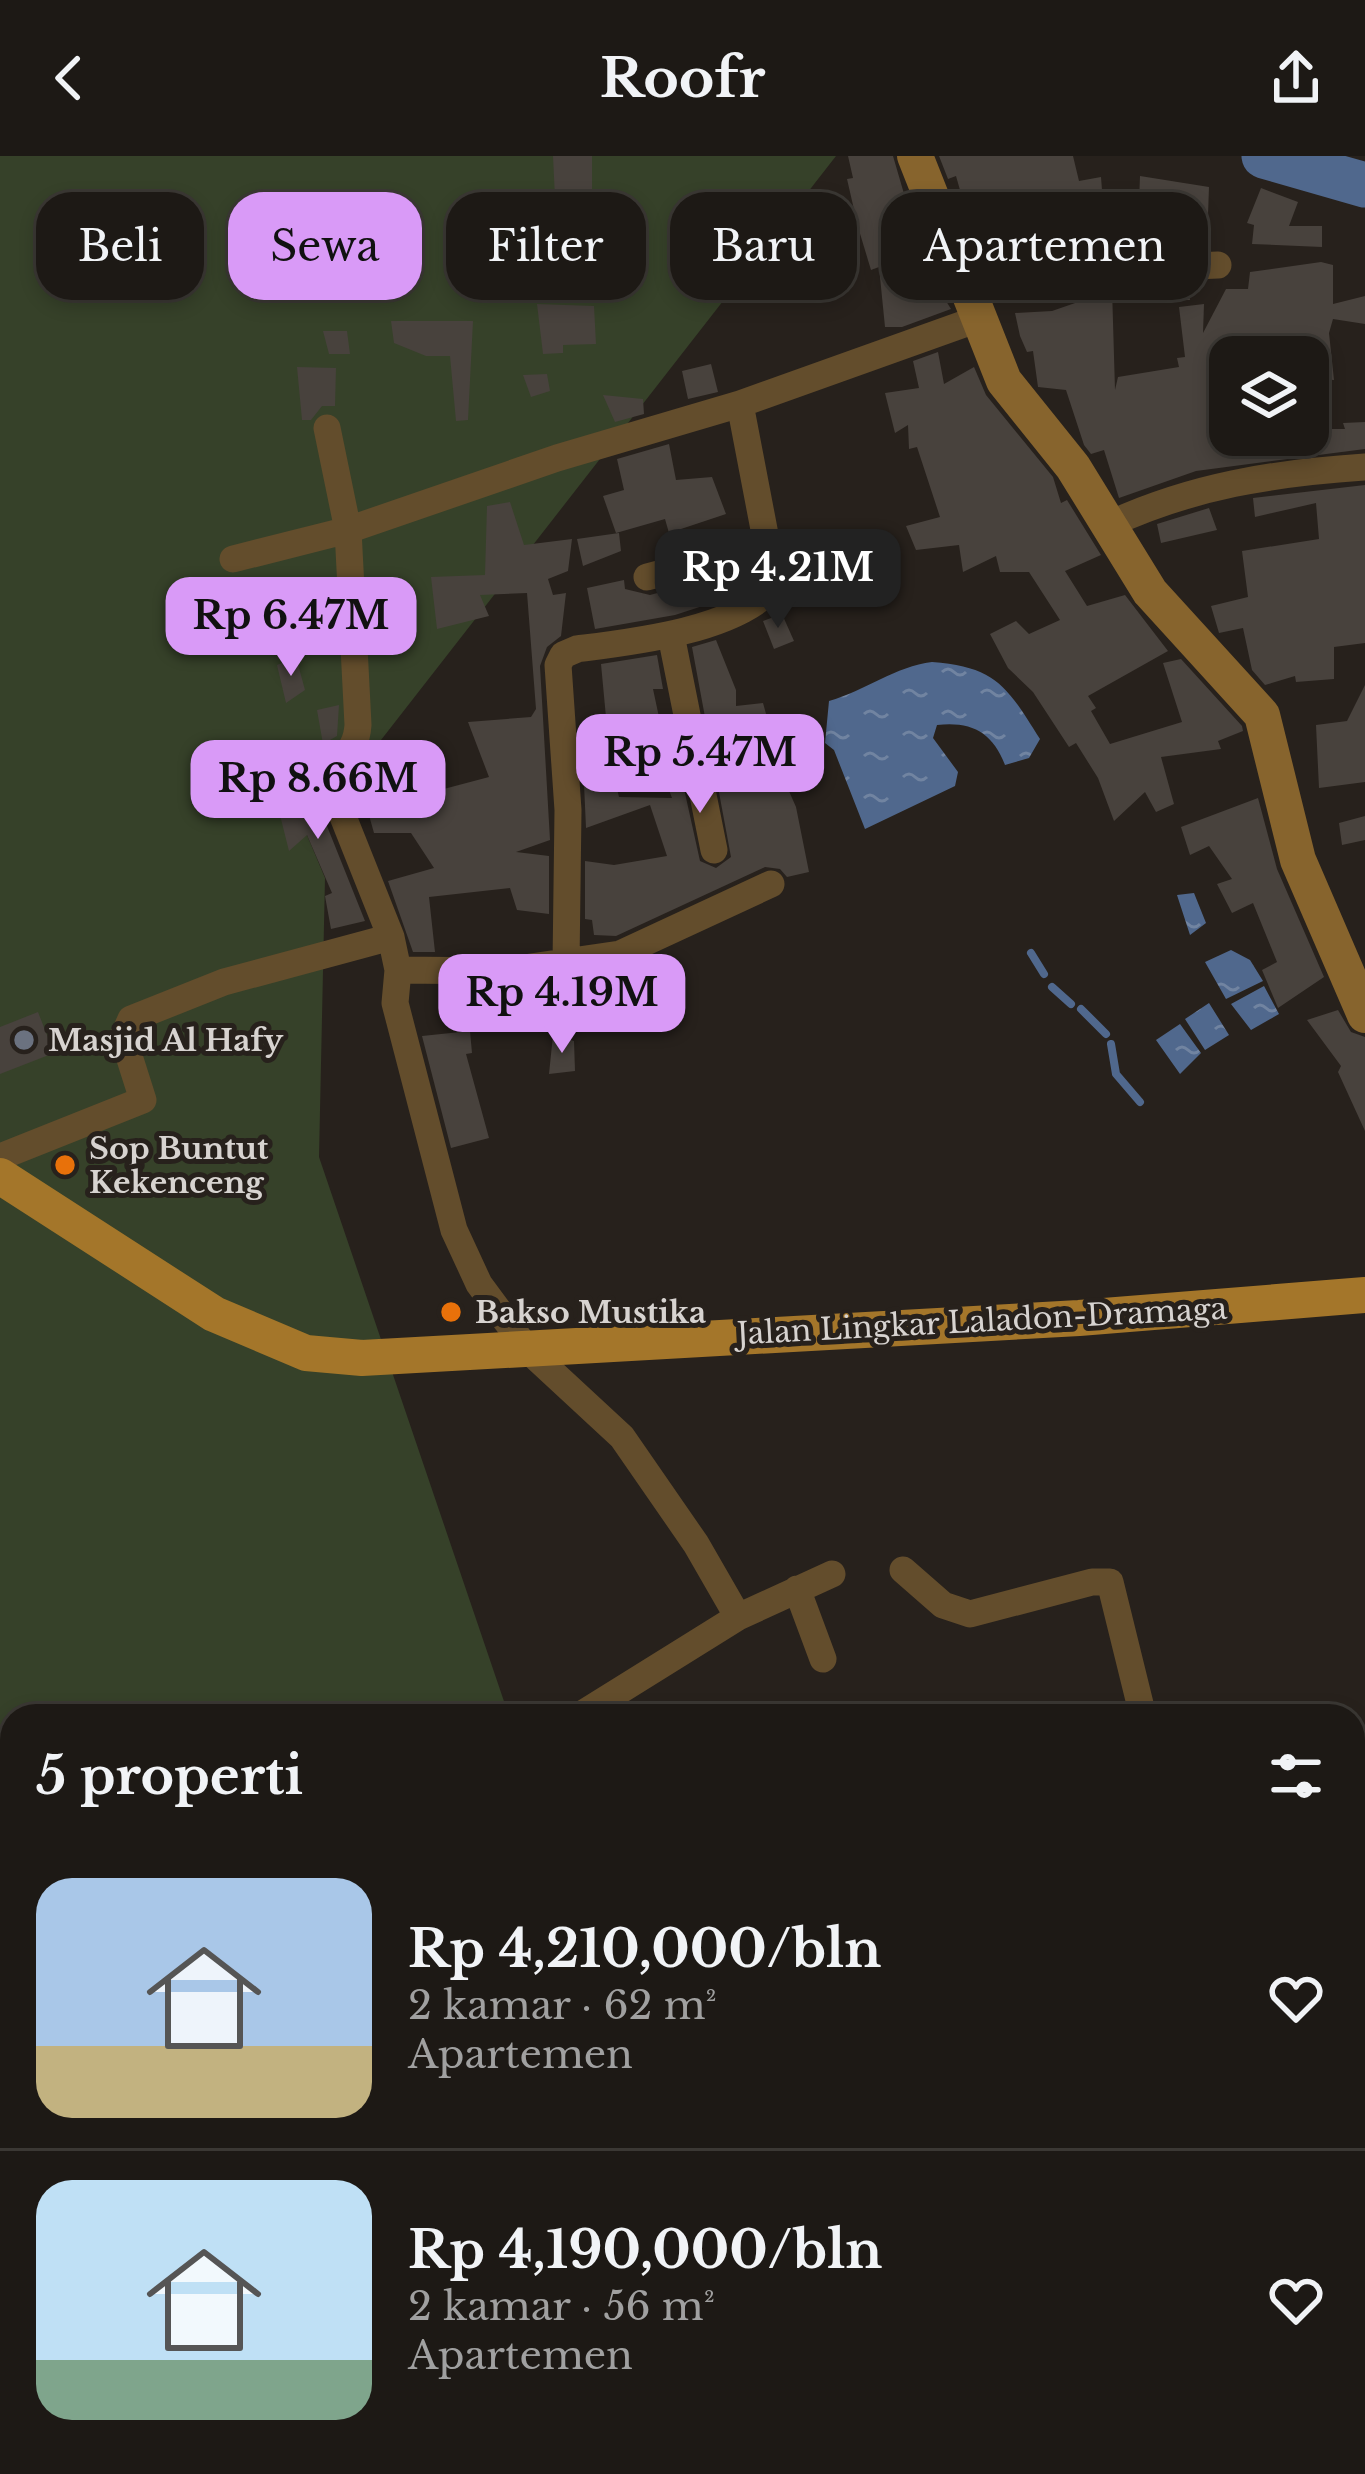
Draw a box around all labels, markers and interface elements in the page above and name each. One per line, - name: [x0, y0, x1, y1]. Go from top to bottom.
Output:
- icon: back: [36, 45, 102, 111]
- text: Roofr: [600, 45, 765, 112]
- icon: share: [1263, 45, 1329, 111]
- chip: Beli: [36, 192, 204, 300]
- chip: Sewa: [228, 192, 422, 300]
- chip: Filter: [446, 192, 646, 300]
- chip: Baru: [670, 192, 857, 300]
- chip: Apartemen: [881, 192, 1208, 300]
- map controls: [1209, 336, 1329, 456]
- button: layers: [1209, 336, 1329, 456]
- pin: Rp 4.21M: [654, 529, 902, 631]
- text: Rp 4.21M: [682, 543, 874, 592]
- pin: Rp 6.47M: [167, 577, 415, 679]
- text: Rp 6.47M: [193, 591, 389, 640]
- pin: Rp 5.47M: [576, 714, 824, 816]
- text: Rp 5.47M: [603, 728, 797, 777]
- pin: Rp 8.66M: [194, 740, 442, 842]
- text: Rp 8.66M: [218, 754, 418, 803]
- pin: Rp 4.19M: [438, 954, 686, 1056]
- text: Rp 4.19M: [465, 968, 659, 1017]
- place label: Masjid Al Hafy: [48, 1022, 284, 1059]
- marker: Masjid Al Hafy: [11, 1027, 37, 1053]
- place label: Sop Buntut Kekenceng: [89, 1130, 269, 1201]
- marker: Sop Buntut Kekenceng: [52, 1152, 78, 1178]
- street label: Jalan Lingkar Laladon-Dramaga: [732, 1290, 1228, 1353]
- place label: Bakso Mustika: [475, 1294, 706, 1331]
- marker: Bakso Mustika: [438, 1299, 464, 1325]
- icon: filters: [1263, 1743, 1329, 1809]
- text: 5 properti: [36, 1745, 303, 1808]
- text: Rp 4,210,000/bln: [408, 1918, 881, 1981]
- icon: home: [132, 1926, 276, 2070]
- icon: heart: [1263, 1965, 1329, 2031]
- text: 2 kamar · 62 m²: [408, 1981, 717, 2030]
- text: Apartemen: [408, 2030, 633, 2079]
- text: Rp 4,190,000/bln: [408, 2219, 882, 2282]
- icon: home: [132, 2228, 276, 2372]
- icon: heart: [1263, 2267, 1329, 2333]
- text: 2 kamar · 56 m²: [408, 2282, 715, 2331]
- text: Apartemen: [408, 2331, 633, 2380]

